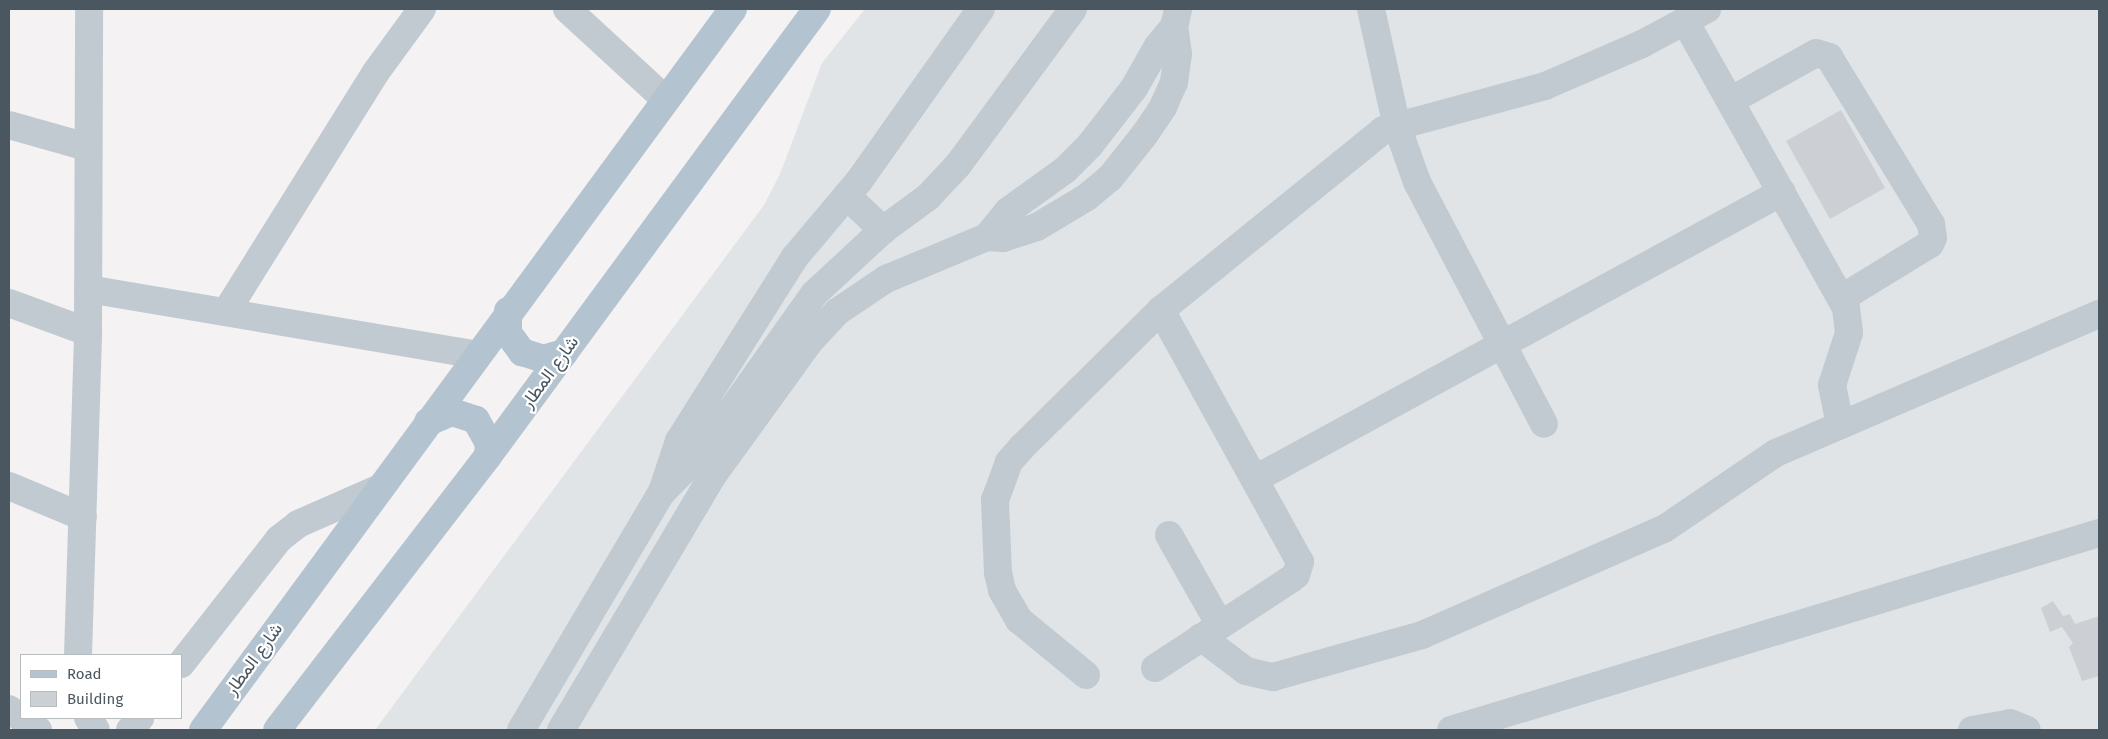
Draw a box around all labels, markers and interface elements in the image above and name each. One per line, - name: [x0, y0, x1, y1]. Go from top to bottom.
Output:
- street label: شارع المطار: [517, 332, 583, 412]
- street label: شارع المطار: [221, 619, 287, 699]
- legend: [20, 654, 182, 719]
- text: Road: [67, 665, 102, 683]
- text: Building: [67, 690, 123, 708]

